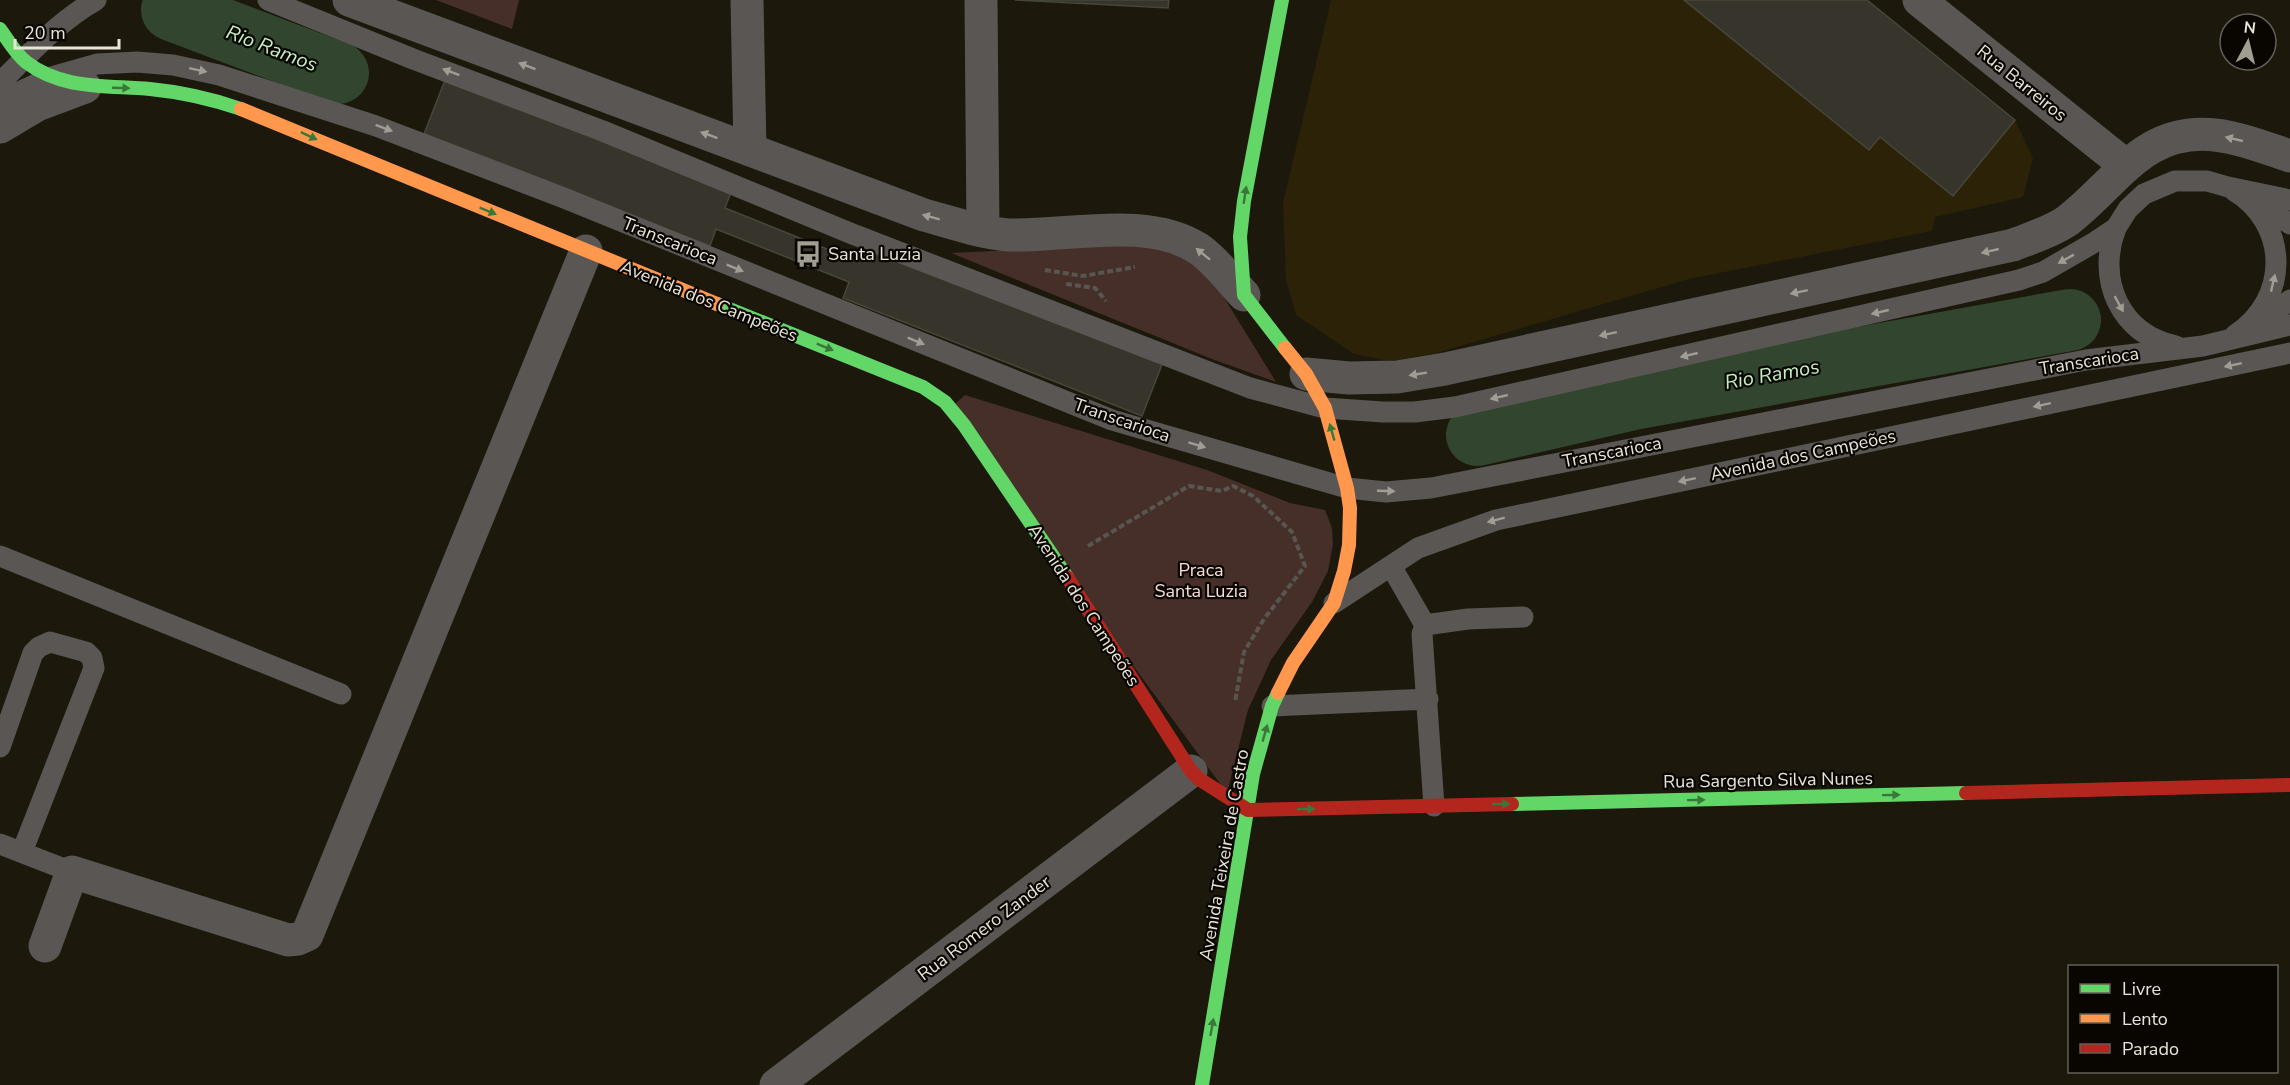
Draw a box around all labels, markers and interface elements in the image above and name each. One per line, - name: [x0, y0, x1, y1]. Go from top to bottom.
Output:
- scale bar: [15, 12, 118, 50]
- north arrow: [2218, 12, 2278, 72]
- text: N: [2242, 16, 2257, 40]
- water label: Rio Ramos: [222, 19, 322, 78]
- text: 20 m: [24, 21, 66, 45]
- street label: Rua Barreiros: [1972, 39, 2072, 127]
- one-way arrow: [517, 61, 535, 71]
- one-way arrow: [188, 66, 207, 76]
- one-way arrow: [442, 67, 460, 76]
- one-way arrow: [111, 84, 130, 93]
- one-way arrow: [375, 124, 393, 134]
- one-way arrow: [700, 130, 718, 139]
- one-way arrow: [300, 131, 317, 140]
- one-way arrow: [2224, 134, 2243, 143]
- one-way arrow: [1241, 185, 1250, 204]
- one-way arrow: [479, 207, 497, 216]
- street label: Transcarioca: [619, 211, 721, 271]
- one-way arrow: [922, 212, 940, 221]
- bus stop icon: Santa Luzia: [793, 239, 823, 269]
- place label: Santa Luzia: [828, 242, 921, 266]
- one-way arrow: [1980, 246, 1999, 256]
- one-way arrow: [1195, 247, 1211, 260]
- street label: Avenida dos Campeões: [617, 254, 801, 348]
- one-way arrow: [2058, 254, 2075, 264]
- one-way arrow: [726, 264, 744, 273]
- one-way arrow: [2269, 274, 2279, 292]
- one-way arrow: [1789, 288, 1808, 297]
- one-way arrow: [2114, 296, 2124, 313]
- one-way arrow: [1870, 307, 1889, 317]
- one-way arrow: [1599, 329, 1618, 339]
- one-way arrow: [907, 337, 925, 346]
- street label: Transcarioca: [2038, 341, 2140, 381]
- one-way arrow: [816, 342, 834, 352]
- one-way arrow: [1680, 350, 1699, 360]
- water label: Rio Ramos: [1722, 353, 1822, 396]
- one-way arrow: [2223, 361, 2242, 370]
- one-way arrow: [1408, 369, 1427, 378]
- street label: Transcarioca: [1071, 392, 1173, 448]
- one-way arrow: [1490, 393, 1508, 403]
- one-way arrow: [2032, 401, 2051, 410]
- one-way arrow: [1327, 423, 1337, 441]
- street label: Avenida dos Campeões: [1708, 424, 1898, 486]
- street label: Transcarioca: [1560, 431, 1664, 473]
- one-way arrow: [1188, 441, 1206, 450]
- one-way arrow: [1677, 476, 1696, 485]
- one-way arrow: [1376, 487, 1395, 496]
- one-way arrow: [1487, 516, 1505, 526]
- street label: Avenida dos Campeões: [1022, 519, 1146, 691]
- park label: Praca Santa Luzia: [1154, 558, 1248, 603]
- one-way arrow: [1261, 724, 1270, 742]
- street label: Avenida Teixeira de Castro: [1194, 747, 1254, 963]
- street label: Rua Sargento Silva Nunes: [1663, 766, 1873, 794]
- one-way arrow: [1882, 790, 1901, 800]
- one-way arrow: [1687, 795, 1706, 805]
- one-way arrow: [1492, 800, 1511, 809]
- one-way arrow: [1297, 804, 1316, 814]
- street label: Rua Romero Zander: [913, 870, 1056, 986]
- legend: [2068, 965, 2278, 1073]
- text: Livre: [2122, 977, 2161, 1001]
- text: Lento: [2122, 1007, 2168, 1031]
- one-way arrow: [1208, 1018, 1217, 1037]
- text: Parado: [2122, 1037, 2179, 1061]

